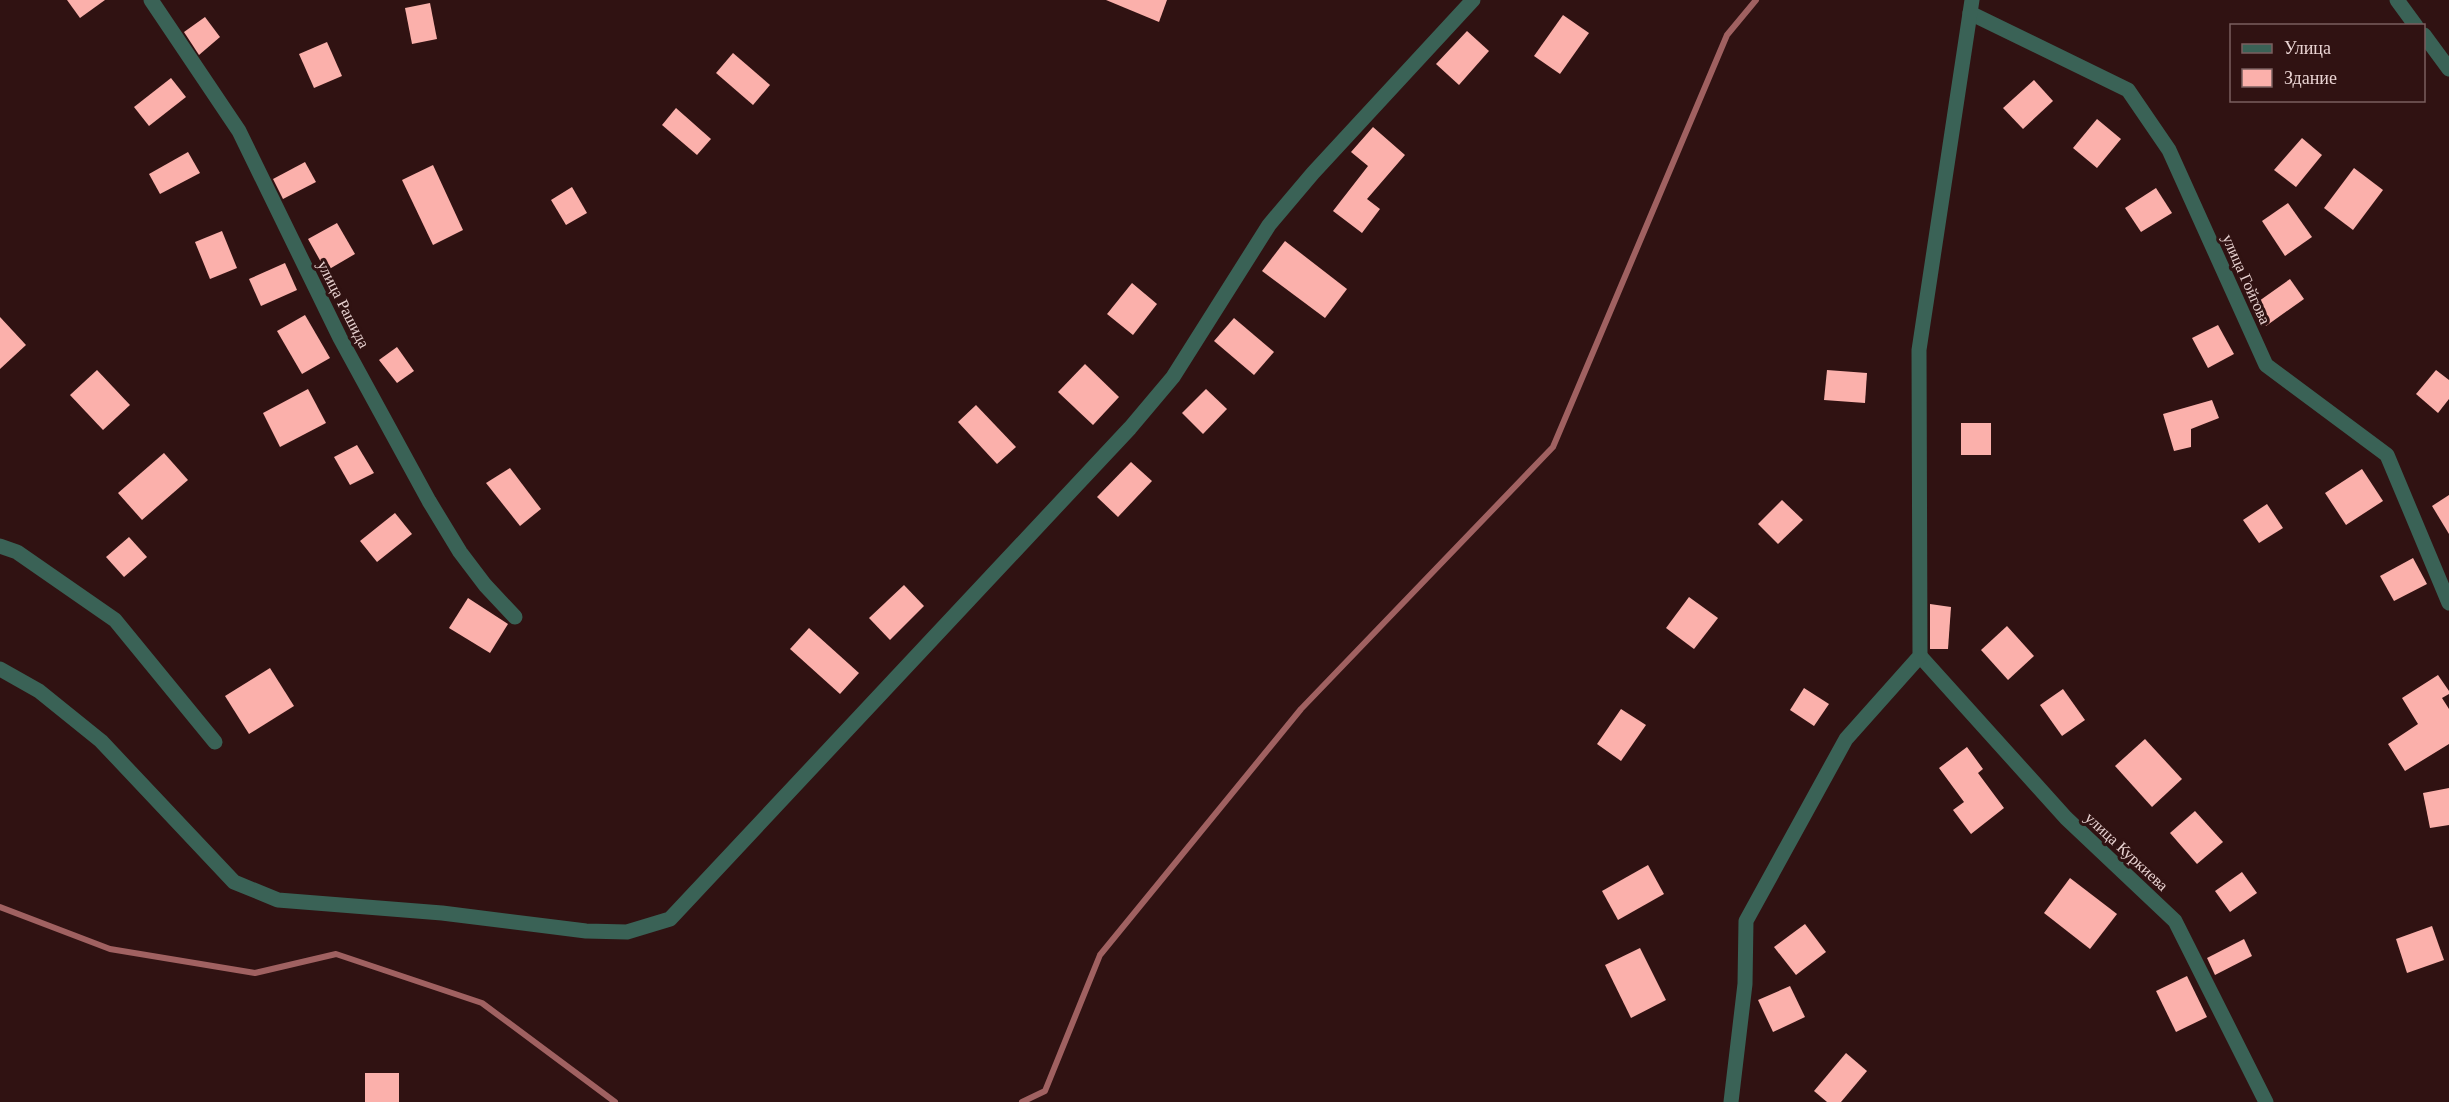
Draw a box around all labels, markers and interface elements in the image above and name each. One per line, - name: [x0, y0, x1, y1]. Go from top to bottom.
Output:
- legend: [2230, 24, 2425, 102]
- text: Улица: [2284, 38, 2331, 58]
- text: Здание: [2284, 68, 2337, 88]
- street label: улица Гойгова: [2218, 232, 2274, 327]
- street label: улица Рашида: [313, 258, 373, 351]
- street label: улица Куркиева: [2081, 809, 2172, 895]

